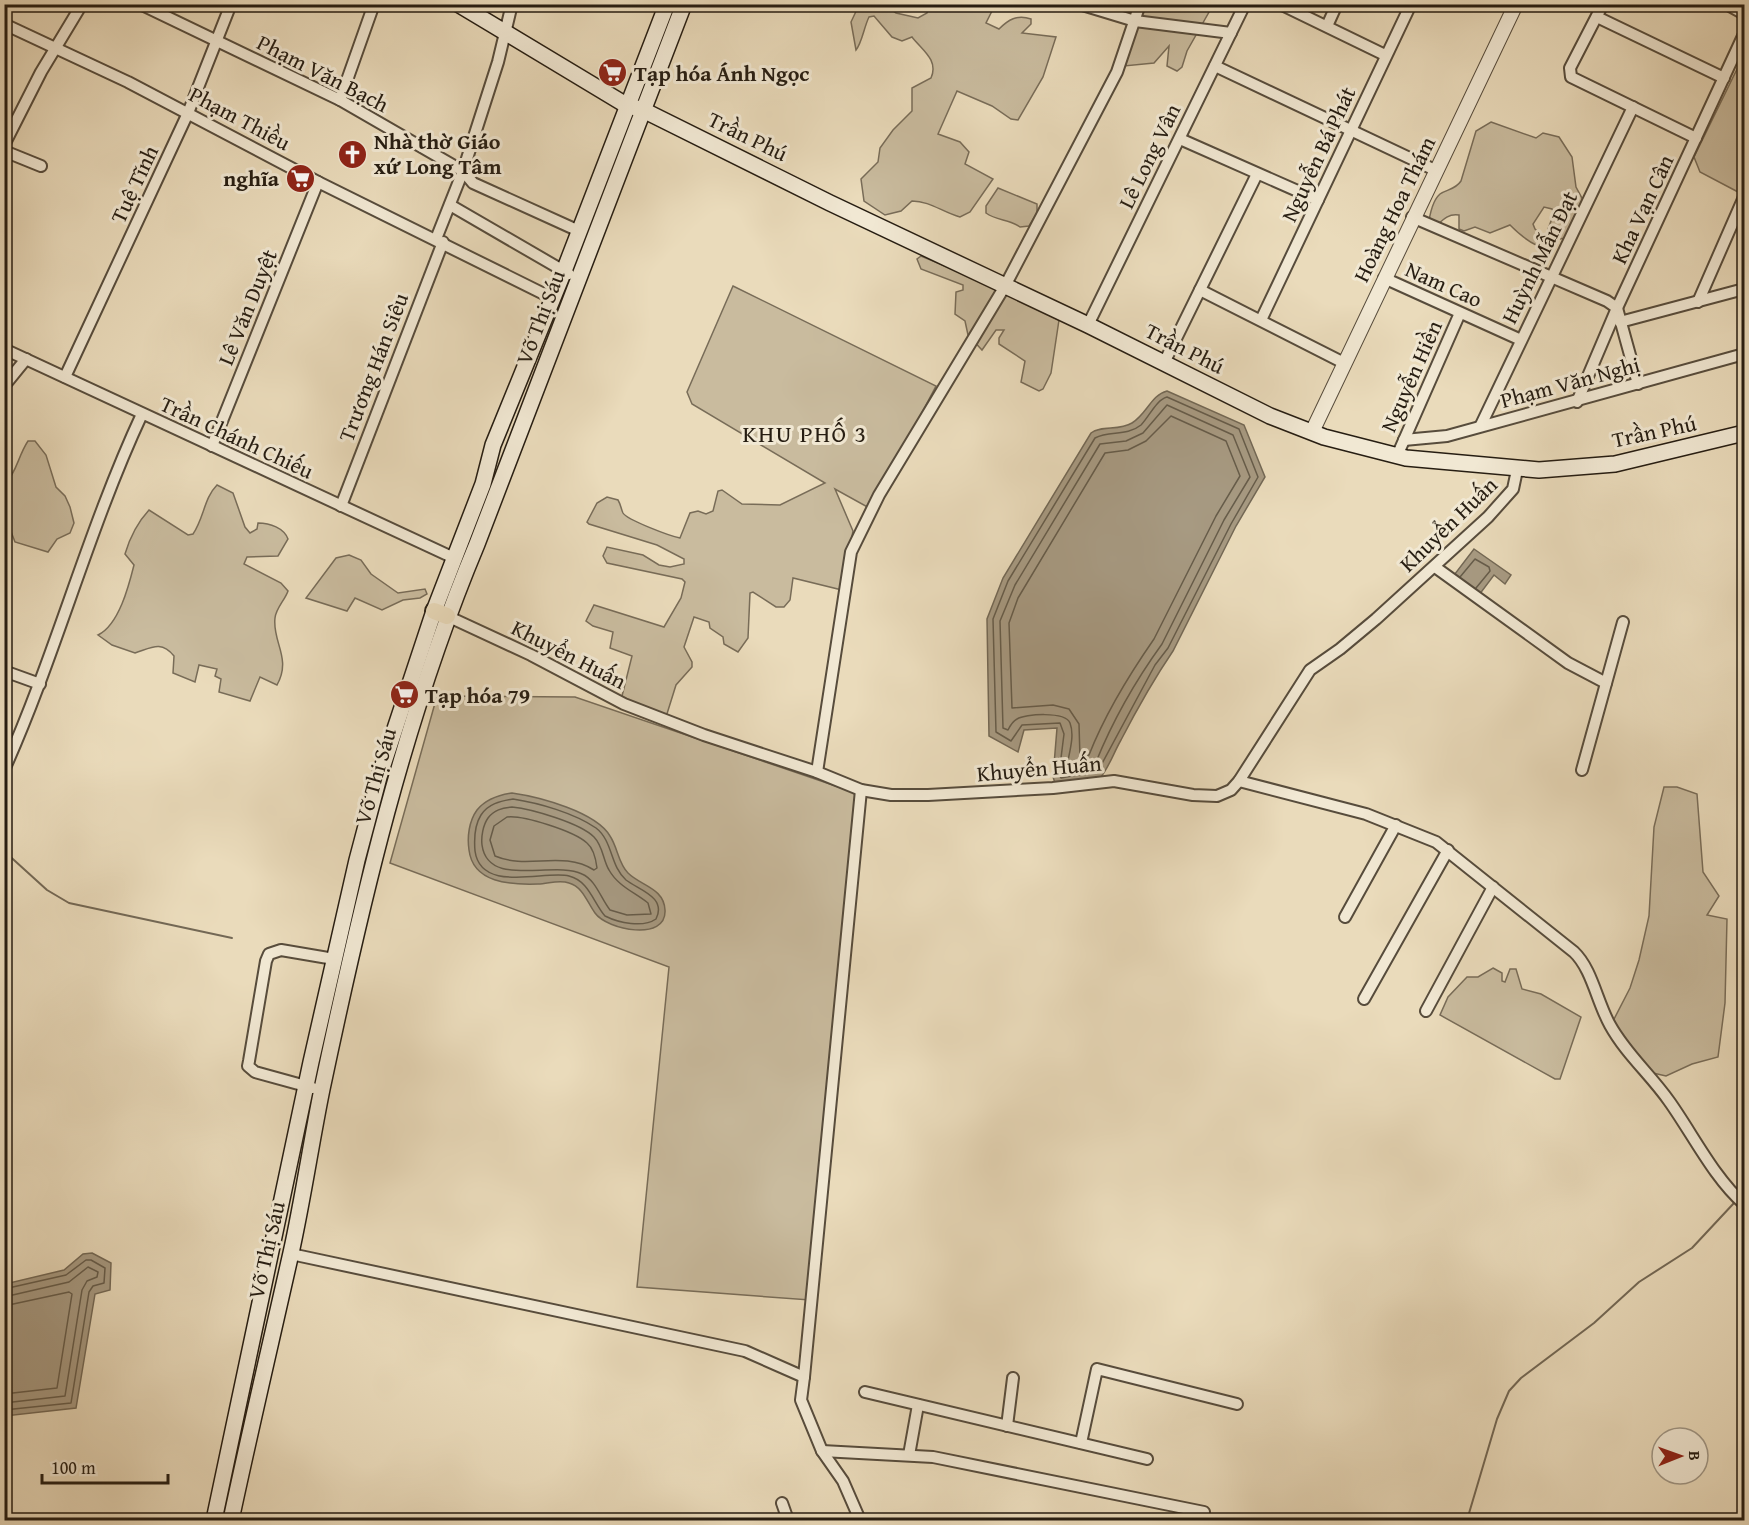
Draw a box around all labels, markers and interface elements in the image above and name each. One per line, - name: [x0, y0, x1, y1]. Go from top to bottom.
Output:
- street label: Phạm Văn Bạch: [252, 26, 395, 120]
- supermarket icon: Tạp hóa Ánh Ngọc: [597, 57, 629, 89]
- place label: Tạp hóa Ánh Ngọc: [634, 57, 810, 89]
- street label: Phạm Thiều: [184, 78, 296, 158]
- street label: Nguyễn Bá Phát: [1273, 81, 1363, 227]
- street label: Lê Long Vân: [1110, 98, 1188, 214]
- street label: Trần Phú: [703, 103, 793, 169]
- place label: Nhà thờ Giáo xứ Long Tâm: [374, 125, 502, 182]
- street label: Hoàng Hoa Thám: [1345, 131, 1443, 287]
- church icon: Nhà thờ Giáo xứ Long Tâm: [337, 138, 369, 170]
- street label: Tuệ Tĩnh: [102, 139, 166, 228]
- street label: Kha Vạn Cân: [1603, 148, 1682, 269]
- place label: nghĩa: [223, 162, 280, 194]
- supermarket icon: nghĩa: [284, 162, 316, 194]
- street label: Huỳnh Mẫn Đạt: [1493, 185, 1585, 329]
- street label: Lê Văn Duyệt: [209, 244, 285, 370]
- street label: Nam Cao: [1400, 253, 1488, 315]
- street label: Võ Thị Sáu: [507, 265, 573, 369]
- street label: Trương Hán Siêu: [330, 288, 416, 446]
- street label: Trần Phú: [1140, 314, 1230, 382]
- street label: Nguyễn Hiền: [1372, 314, 1450, 437]
- street label: Phạm Văn Nghị: [1497, 348, 1643, 416]
- street label: Trần Chánh Chiếu: [155, 387, 319, 487]
- street label: Trần Phú: [1609, 406, 1699, 455]
- district label: KHU PHỐ 3: [743, 416, 867, 451]
- street label: Khuyển Huấn: [1392, 469, 1505, 579]
- street label: Khuyển Huấn: [506, 611, 633, 697]
- supermarket icon: Tạp hóa 79: [388, 679, 420, 711]
- place label: Tạp hóa 79: [425, 679, 530, 711]
- street label: Võ Thị Sáu: [346, 724, 404, 828]
- street label: Khuyển Huấn: [975, 747, 1103, 789]
- street label: Võ Thị Sáu: [239, 1198, 293, 1302]
- north arrow: [1650, 1426, 1710, 1486]
- scale bar: [42, 1447, 168, 1485]
- text: B: [1683, 1451, 1707, 1461]
- text: 100 m: [51, 1454, 96, 1481]

